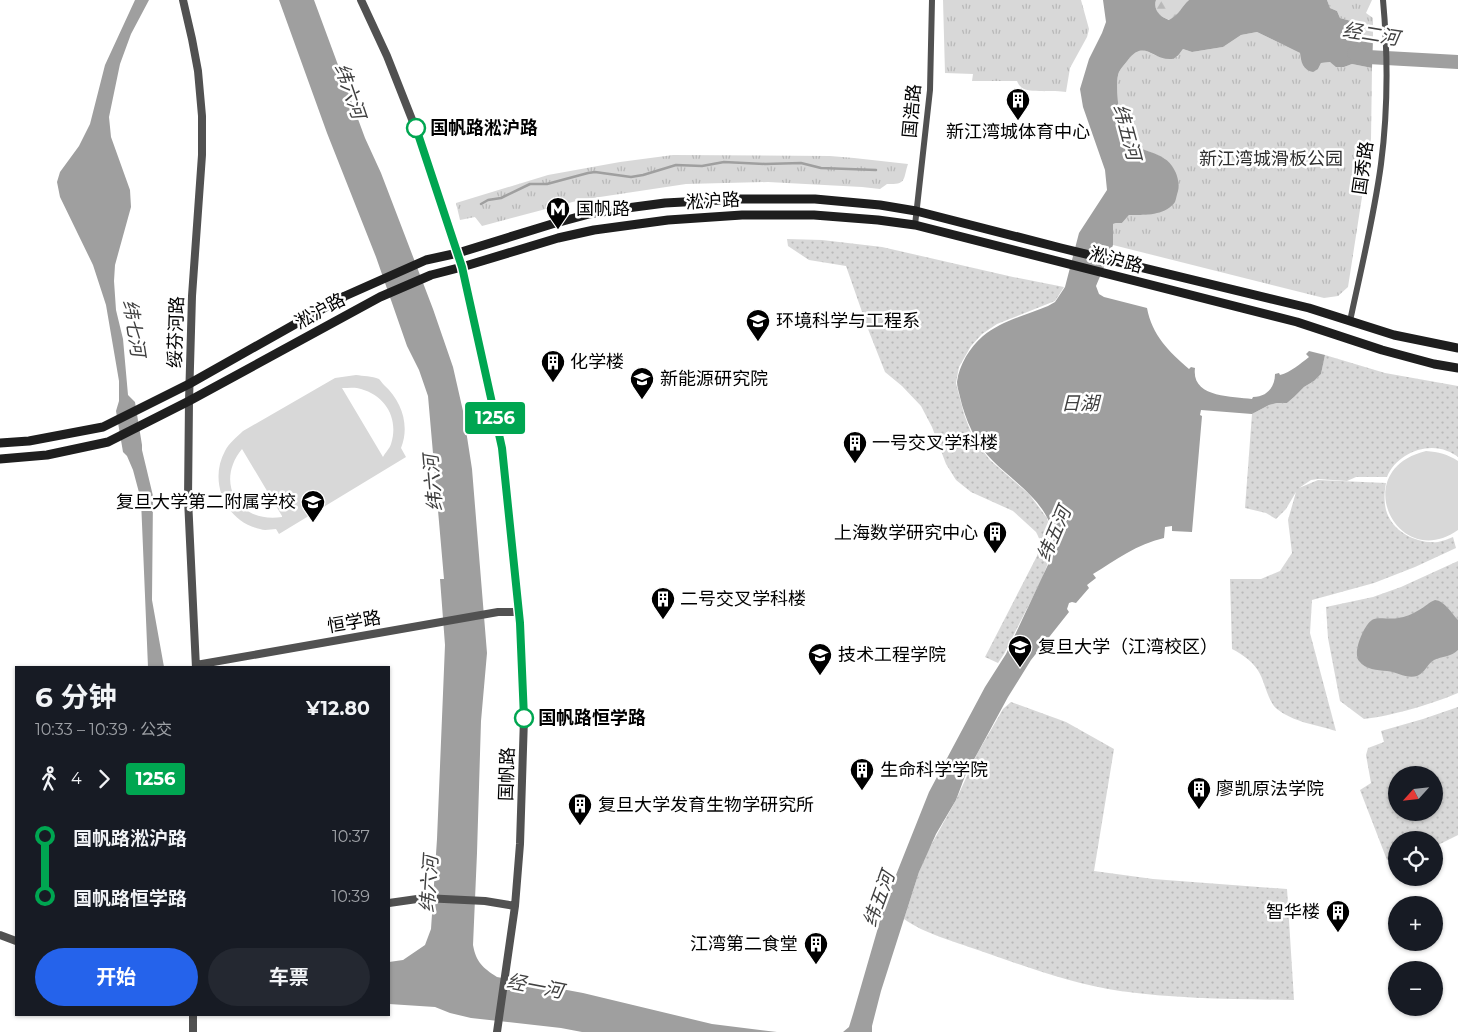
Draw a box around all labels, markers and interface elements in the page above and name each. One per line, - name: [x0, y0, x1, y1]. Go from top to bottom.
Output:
- water label: 经二河: [1341, 18, 1405, 50]
- water label: 纬六河: [330, 60, 371, 125]
- street label: 国浩路: [899, 83, 925, 139]
- building icon: 新江湾城体育中心: [1005, 87, 1031, 121]
- water label: 纬五河: [1109, 101, 1147, 166]
- place label: 国帆路淞沪路: [430, 117, 538, 139]
- marker: 国帆路淞沪路: [406, 118, 426, 138]
- place label: 新江湾城体育中心: [946, 121, 1090, 143]
- street label: 国秀路: [1348, 140, 1378, 196]
- park label: 新江湾城滑板公园: [1199, 148, 1343, 170]
- street label: 淞沪路: [685, 189, 741, 213]
- metro station icon: 国帆路: [545, 196, 571, 230]
- place label: 国帆路: [576, 198, 630, 220]
- street label: 淞沪路: [1087, 242, 1145, 278]
- street label: 淞沪路: [291, 288, 349, 334]
- street label: 绥芬河路: [164, 296, 188, 368]
- water label: 纬七河: [118, 298, 150, 362]
- school or university icon: 环境科学与工程系: [745, 308, 771, 342]
- place label: 环境科学与工程系: [776, 310, 920, 332]
- building icon: 化学楼: [540, 349, 566, 383]
- place label: 化学楼: [570, 351, 624, 373]
- school or university icon: 新能源研究院: [629, 366, 655, 400]
- place label: 新能源研究院: [660, 368, 768, 390]
- water label: 日湖: [1061, 392, 1102, 415]
- line badge: 1256: [460, 402, 530, 434]
- text: 1256: [475, 407, 515, 429]
- building icon: 一号交叉学科楼: [842, 430, 868, 464]
- place label: 一号交叉学科楼: [872, 432, 998, 454]
- water label: 纬六河: [419, 450, 447, 512]
- school or university icon: 复旦大学第二附属学校: [300, 489, 326, 523]
- place label: 复旦大学第二附属学校: [116, 491, 296, 513]
- water label: 纬五河: [1032, 500, 1077, 565]
- building icon: 上海数学研究中心: [982, 520, 1008, 554]
- place label: 上海数学研究中心: [834, 522, 978, 544]
- building icon: 二号交叉学科楼: [650, 586, 676, 620]
- place label: 二号交叉学科楼: [680, 588, 806, 610]
- street label: 恒学路: [326, 606, 382, 638]
- school or university icon: 复旦大学（江湾校区）: [1007, 634, 1033, 668]
- place label: 复旦大学（江湾校区）: [1038, 636, 1218, 658]
- school or university icon: 技术工程学院: [807, 642, 833, 676]
- place label: 技术工程学院: [838, 644, 946, 666]
- text: 6 分钟: [35, 680, 117, 714]
- text: ¥12.80: [306, 697, 370, 720]
- place label: 国帆路恒学路: [538, 707, 646, 729]
- marker: 国帆路恒学路: [514, 708, 534, 728]
- text: 10:33 – 10:39 · 公交: [35, 720, 172, 739]
- street label: 国帆路: [495, 747, 519, 801]
- building icon: 生命科学学院: [849, 757, 875, 791]
- place label: 生命科学学院: [880, 759, 988, 781]
- icon: walk: [35, 765, 63, 793]
- icon: forward: [90, 765, 118, 793]
- north arrow: [1388, 766, 1442, 821]
- map controls: [1388, 766, 1443, 1016]
- text: 1256: [136, 768, 175, 790]
- text: 4: [71, 769, 82, 788]
- building icon: 廖凯原法学院: [1186, 776, 1212, 810]
- place label: 廖凯原法学院: [1216, 778, 1324, 800]
- building icon: 复旦大学发育生物学研究所: [567, 792, 593, 826]
- place label: 复旦大学发育生物学研究所: [598, 794, 814, 816]
- text: 国帆路淞沪路: [73, 827, 187, 850]
- text: 10:37: [332, 827, 370, 846]
- button: locate: [1388, 831, 1443, 886]
- water label: 纬六河: [416, 851, 443, 913]
- water label: 纬五河: [858, 865, 901, 930]
- text: 国帆路恒学路: [73, 887, 187, 910]
- text: 10:39: [331, 887, 370, 906]
- button: +: [1388, 896, 1443, 951]
- building icon: 智华楼: [1325, 899, 1351, 933]
- place label: 智华楼: [1266, 901, 1320, 923]
- building icon: 江湾第二食堂: [803, 931, 829, 965]
- place label: 江湾第二食堂: [690, 933, 798, 955]
- button: 开始: [35, 948, 198, 1006]
- button: 车票: [208, 948, 370, 1006]
- button: −: [1388, 961, 1443, 1016]
- water label: 经一河: [505, 969, 569, 1003]

